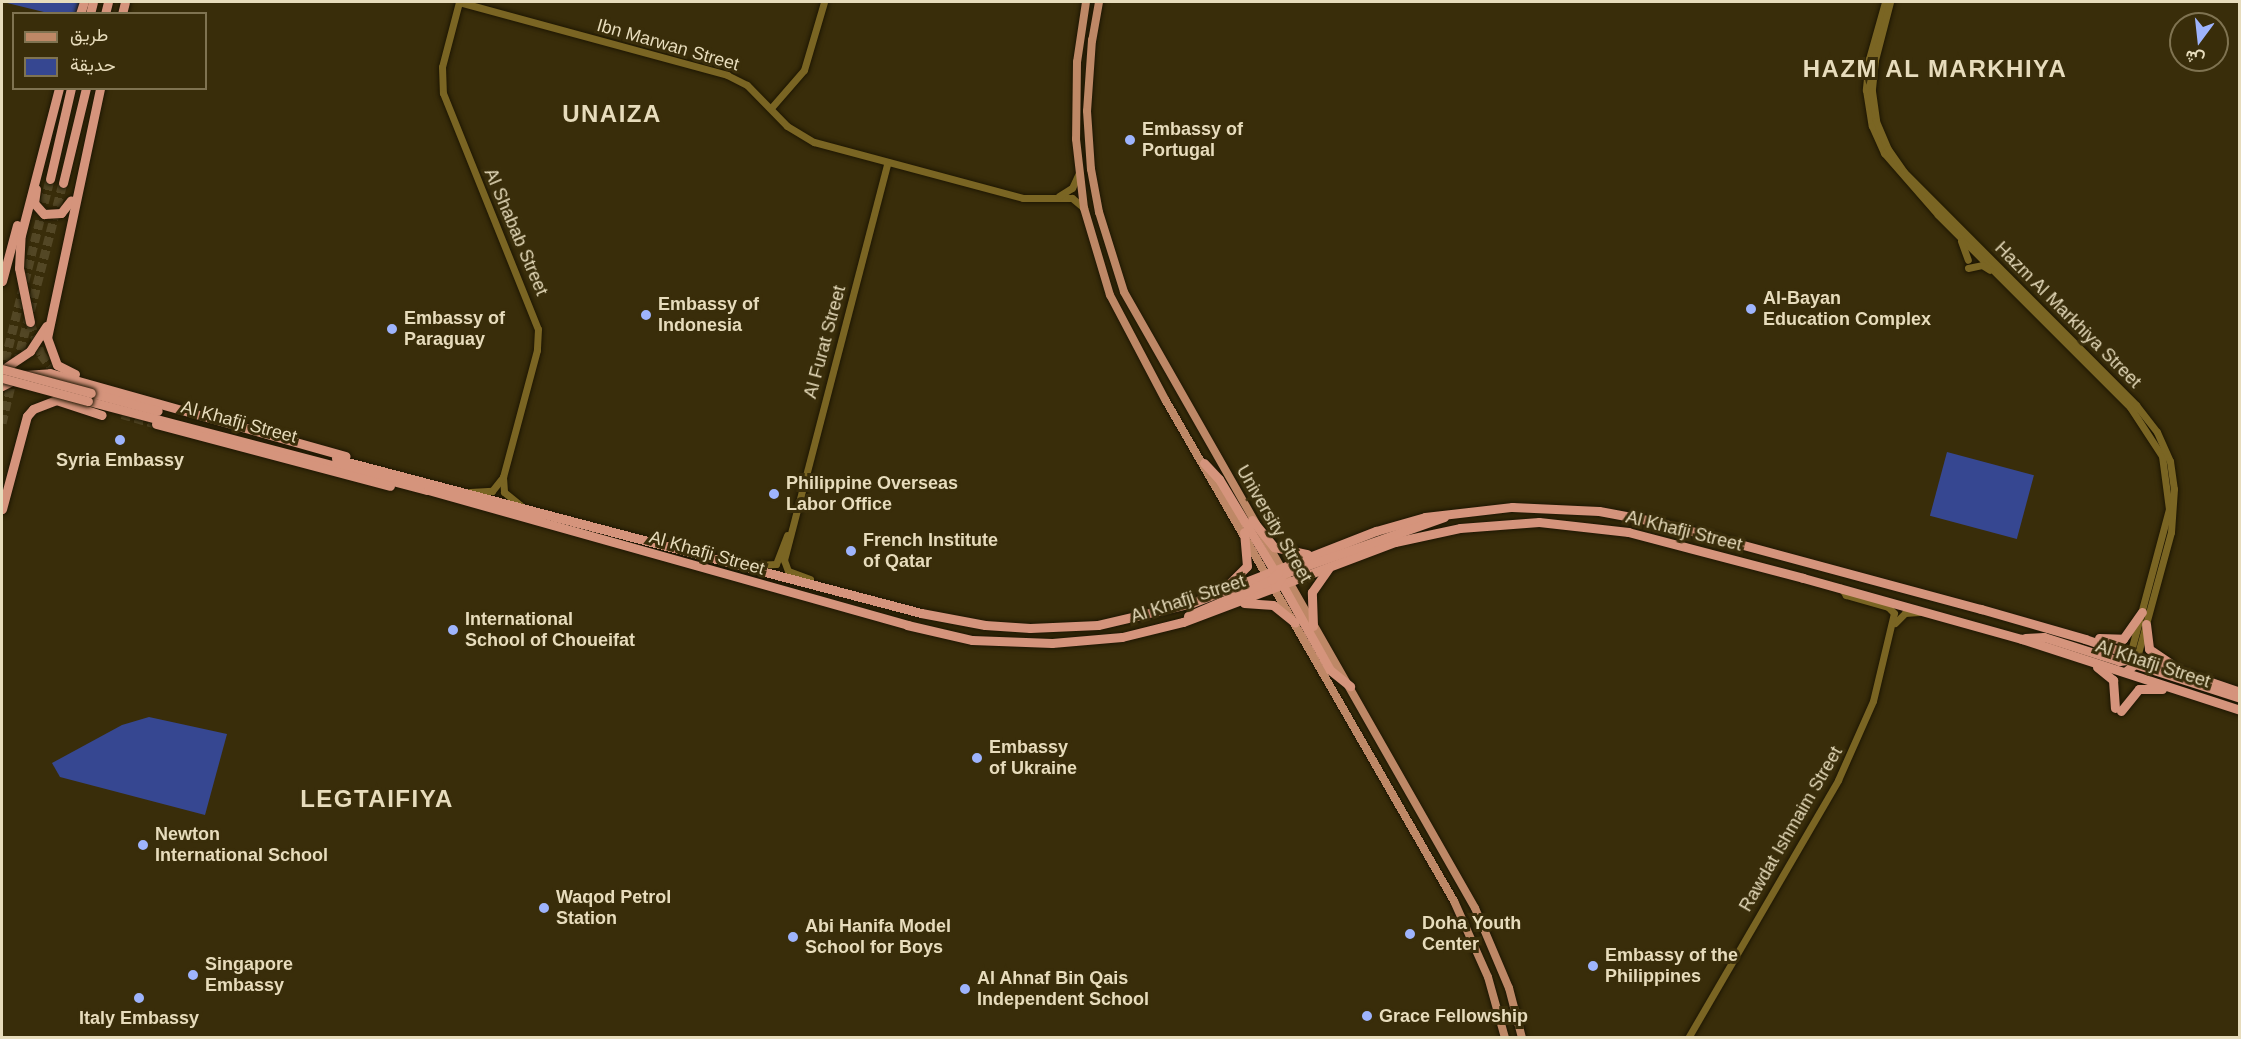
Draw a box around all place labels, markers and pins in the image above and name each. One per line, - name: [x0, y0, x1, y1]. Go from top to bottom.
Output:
- place label: Embassy of Portugal: [1142, 119, 1243, 162]
- marker: Embassy of Portugal: [1123, 133, 1137, 147]
- place label: Al-Bayan Education Complex: [1763, 288, 1931, 330]
- place label: Embassy of Indonesia: [658, 294, 759, 336]
- marker: Al-Bayan Education Complex: [1744, 302, 1758, 316]
- place label: Embassy of Paraguay: [404, 308, 505, 350]
- marker: Embassy of Indonesia: [639, 308, 653, 322]
- marker: Embassy of Paraguay: [385, 322, 399, 336]
- marker: Syria Embassy: [113, 433, 127, 447]
- place label: Syria Embassy: [56, 449, 184, 471]
- place label: Philippine Overseas Labor Office: [786, 473, 958, 516]
- marker: Philippine Overseas Labor Office: [767, 487, 781, 501]
- place label: French Institute of Qatar: [863, 530, 998, 572]
- marker: French Institute of Qatar: [844, 544, 858, 558]
- place label: International School of Choueifat: [465, 609, 635, 652]
- marker: International School of Choueifat: [446, 623, 460, 637]
- place label: Embassy of Ukraine: [989, 737, 1077, 780]
- marker: Embassy of Ukraine: [970, 751, 984, 765]
- place label: Newton International School: [155, 824, 328, 866]
- marker: Newton International School: [136, 838, 150, 852]
- place label: Waqod Petrol Station: [556, 887, 671, 930]
- marker: Waqod Petrol Station: [537, 901, 551, 915]
- place label: Doha Youth Center: [1422, 913, 1522, 956]
- place label: Abi Hanifa Model School for Boys: [805, 916, 951, 958]
- marker: Doha Youth Center: [1403, 927, 1417, 941]
- marker: Abi Hanifa Model School for Boys: [786, 930, 800, 944]
- place label: Embassy of the Philippines: [1605, 945, 1738, 988]
- place label: Singapore Embassy: [205, 954, 293, 996]
- marker: Embassy of the Philippines: [1586, 959, 1600, 973]
- marker: Singapore Embassy: [186, 968, 200, 982]
- place label: Al Ahnaf Bin Qais Independent School: [977, 968, 1149, 1010]
- marker: Al Ahnaf Bin Qais Independent School: [958, 982, 972, 996]
- marker: Italy Embassy: [132, 991, 146, 1005]
- place label: Grace Fellowship: [1379, 1005, 1528, 1027]
- place label: Italy Embassy: [79, 1007, 199, 1029]
- marker: Grace Fellowship: [1360, 1009, 1374, 1023]

